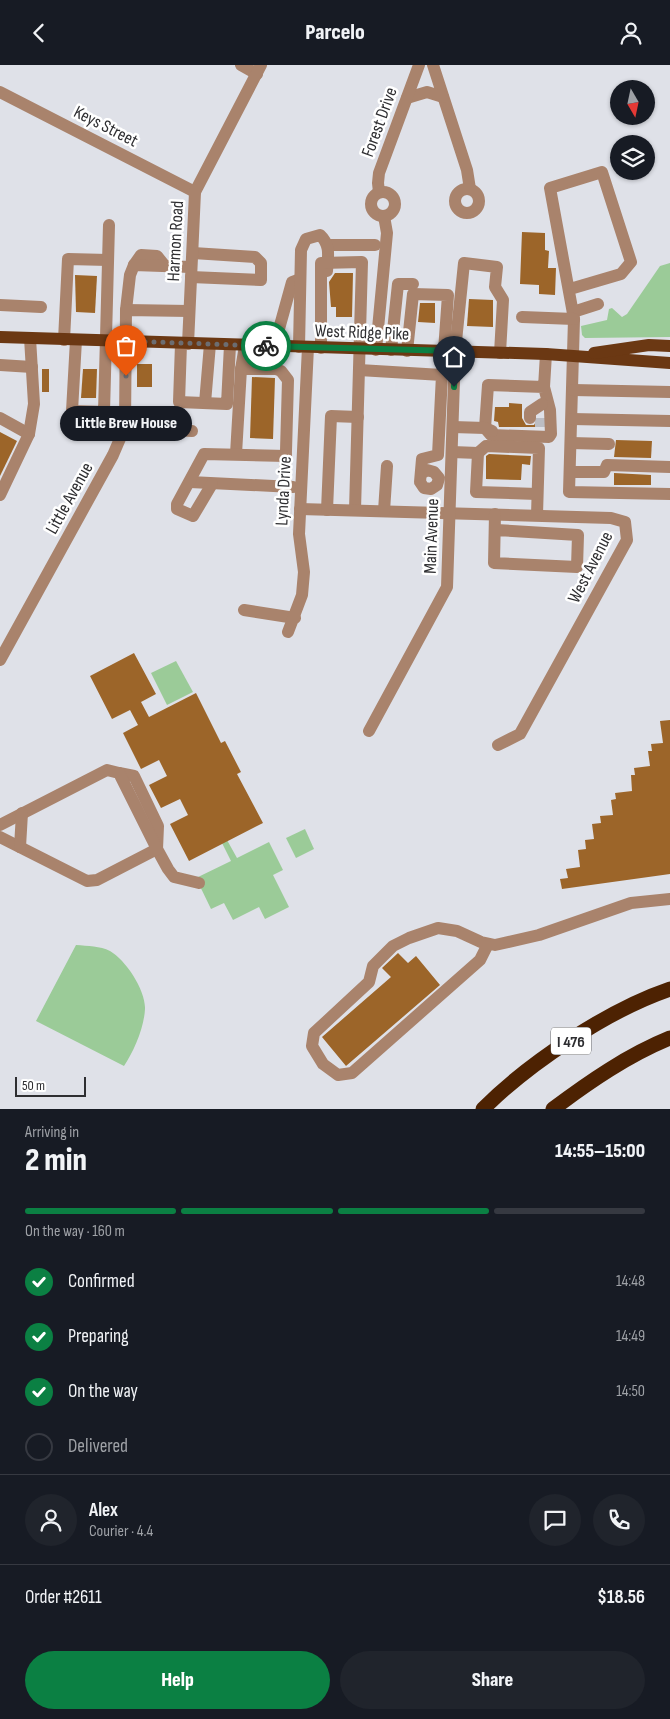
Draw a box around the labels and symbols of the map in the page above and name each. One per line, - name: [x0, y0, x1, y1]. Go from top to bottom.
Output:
- north arrow: [610, 80, 655, 125]
- street label: Forest Drive: [357, 85, 402, 160]
- street label: Keys Street: [70, 101, 142, 152]
- street label: Harmon Road: [163, 200, 188, 282]
- street label: West Ridge Pike: [314, 320, 410, 345]
- courier: [241, 321, 291, 371]
- pin: [105, 325, 147, 376]
- pin: [433, 336, 475, 387]
- callout: Little Brew House: [60, 406, 192, 441]
- street label: Lynda Drive: [271, 456, 296, 526]
- street label: Little Avenue: [41, 459, 98, 538]
- street label: Main Avenue: [420, 498, 443, 574]
- street label: West Avenue: [564, 528, 617, 607]
- road number: I 476: [551, 1027, 591, 1054]
- scale bar: [15, 1074, 86, 1097]

